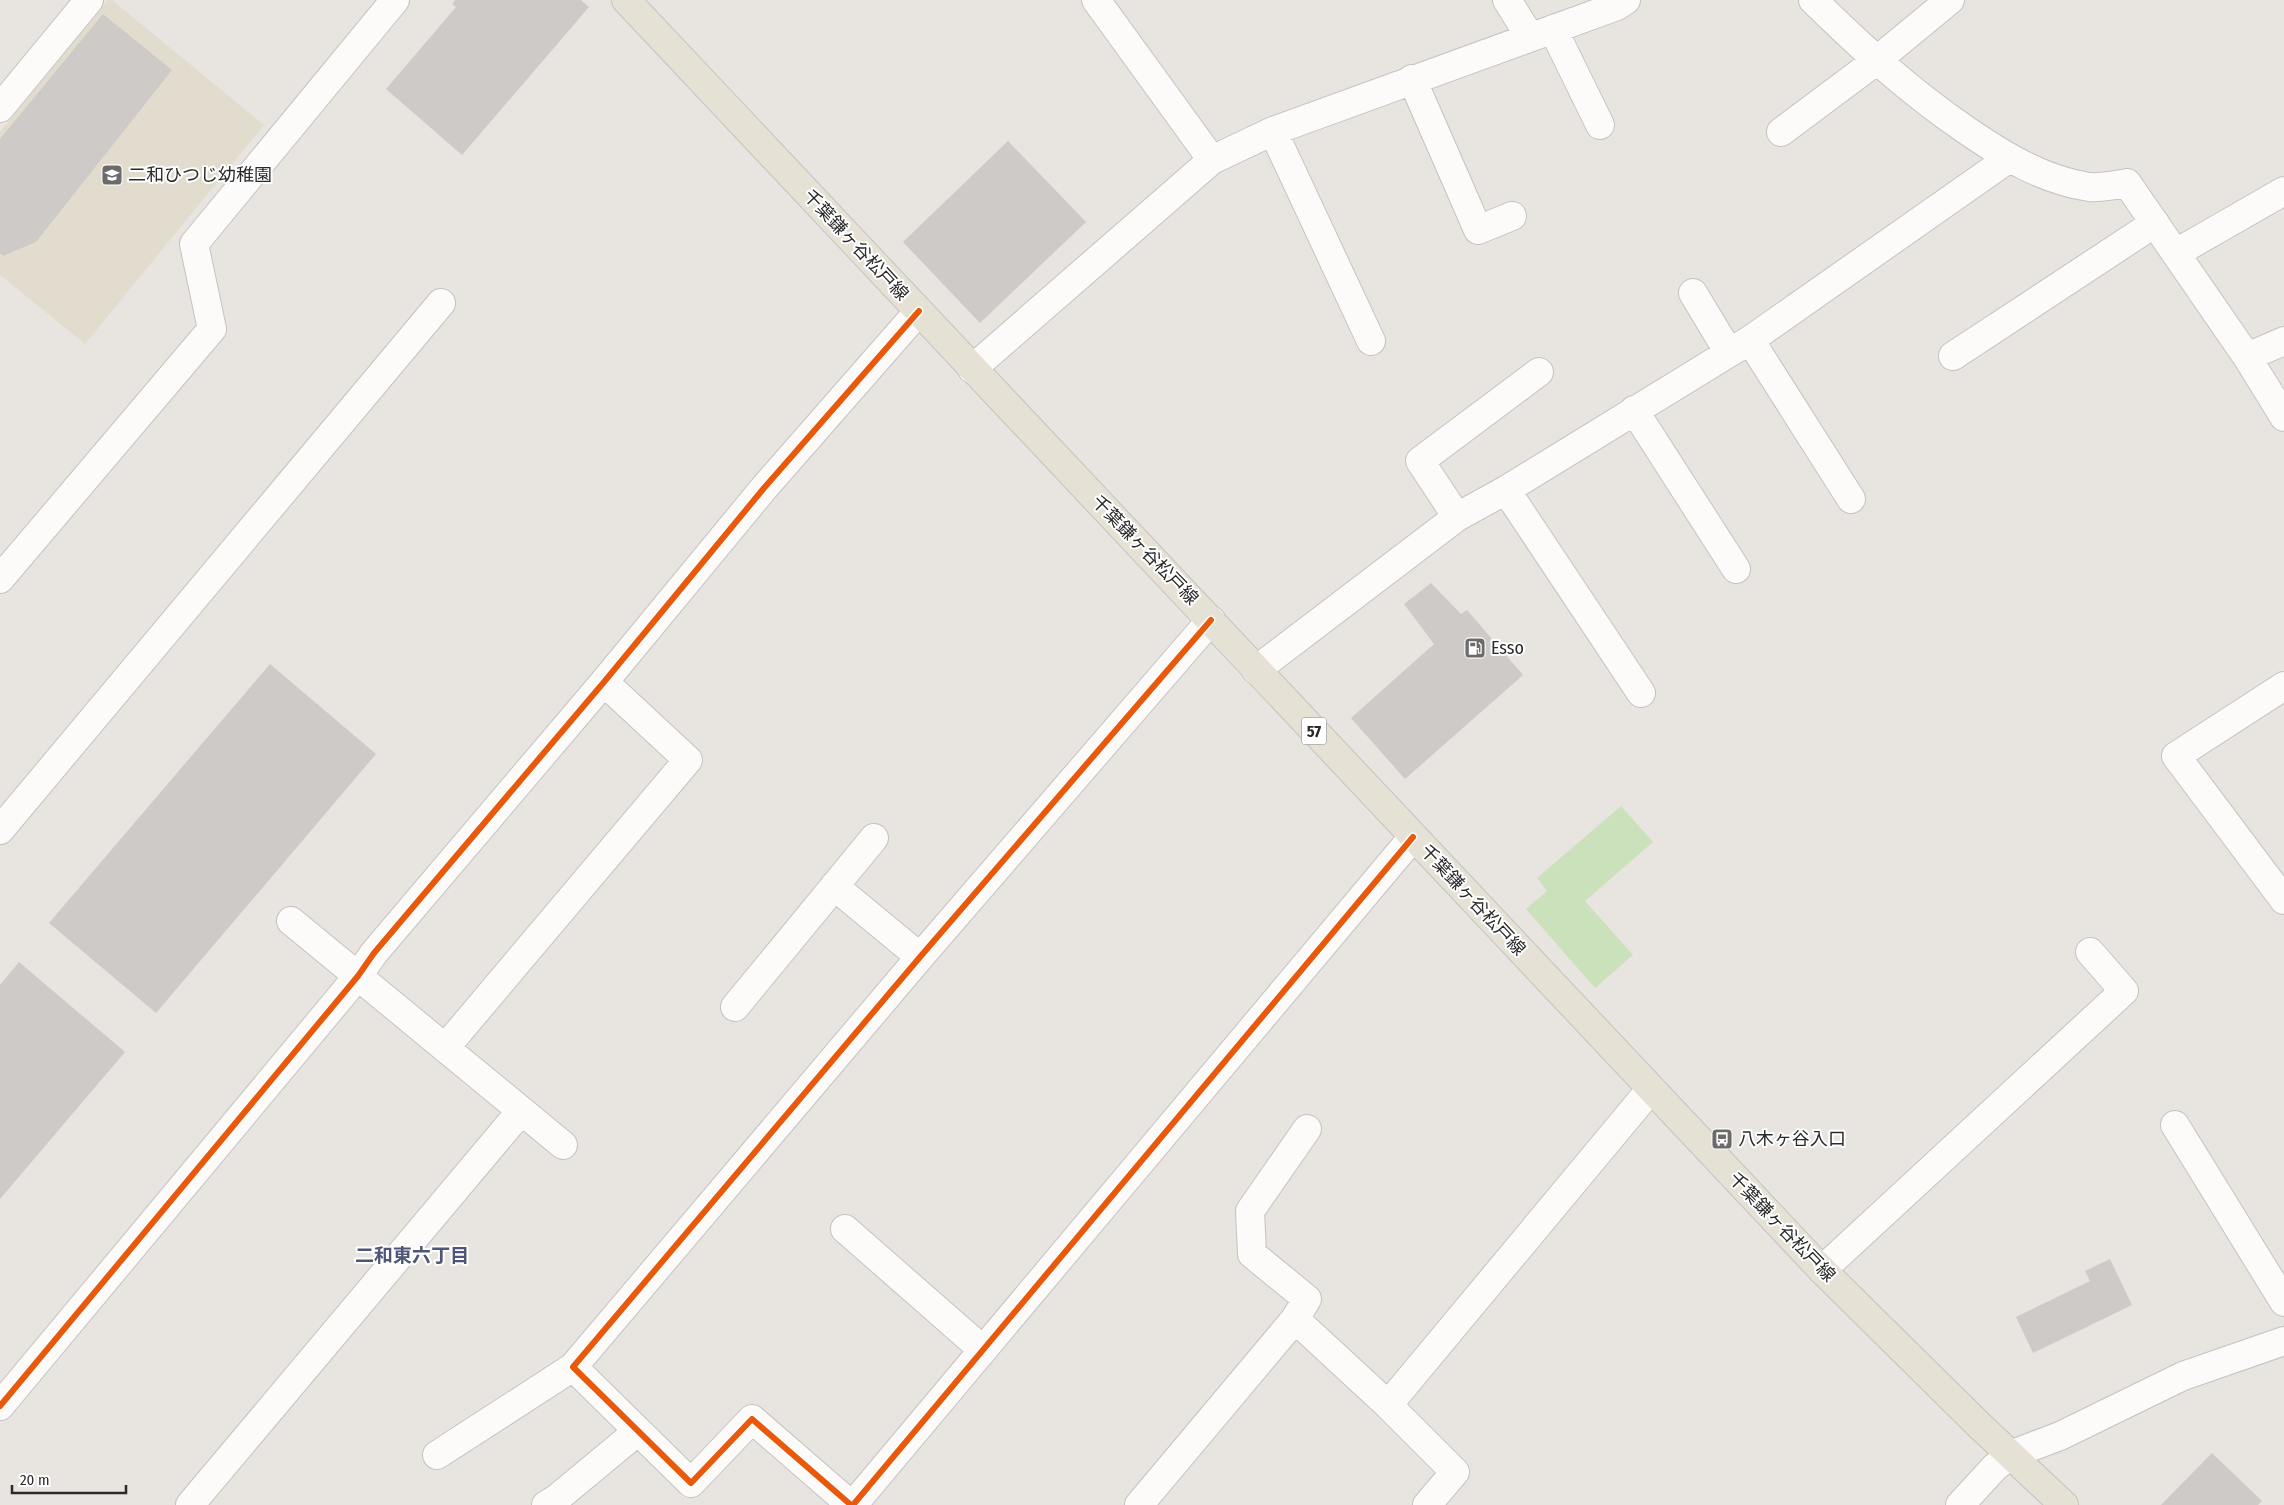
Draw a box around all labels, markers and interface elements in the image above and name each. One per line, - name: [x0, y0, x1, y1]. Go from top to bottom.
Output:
- school or university icon: 二和ひつじ幼稚園: [100, 163, 124, 187]
- place label: 二和ひつじ幼稚園: [128, 164, 272, 186]
- street label: 千葉鎌ヶ谷松戸線: [799, 185, 913, 305]
- street label: 千葉鎌ヶ谷松戸線: [1087, 491, 1203, 609]
- fuel station icon: Esso: [1463, 636, 1487, 660]
- place label: Esso: [1491, 637, 1524, 659]
- road number: 57: [1302, 718, 1326, 744]
- street label: 千葉鎌ヶ谷松戸線: [1416, 840, 1530, 960]
- bus stop icon: 八木ヶ谷入口: [1710, 1127, 1734, 1151]
- place label: 八木ヶ谷入口: [1738, 1128, 1846, 1150]
- street label: 千葉鎌ヶ谷松戸線: [1724, 1168, 1840, 1286]
- district label: 二和東六丁目: [355, 1244, 469, 1267]
- scale bar: [12, 1462, 126, 1494]
- text: 20 m: [20, 1471, 50, 1489]

